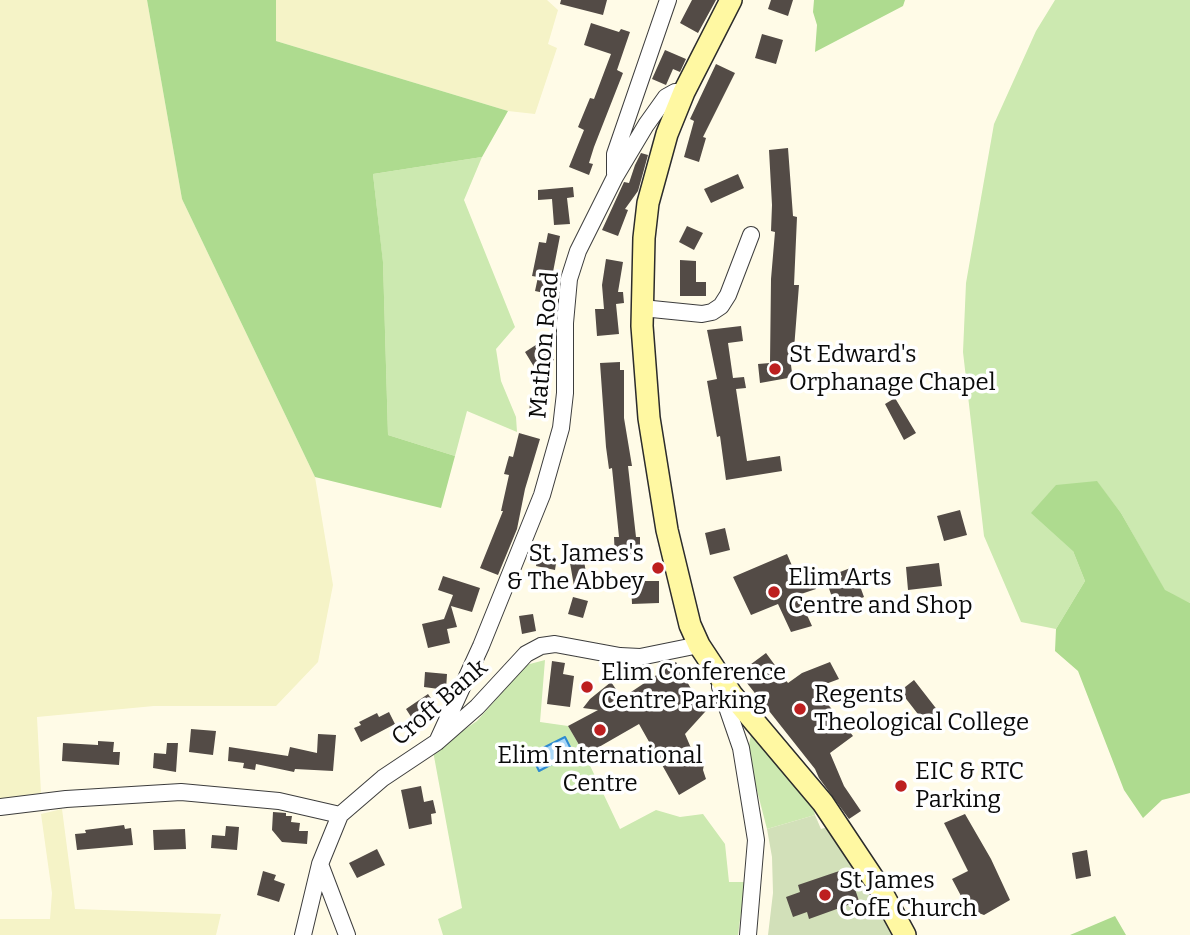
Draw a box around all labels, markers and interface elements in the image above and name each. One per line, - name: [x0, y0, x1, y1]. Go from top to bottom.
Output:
- street label: Mathon Road: [524, 270, 566, 420]
- place label: St Edward's Orphanage Chapel: [789, 341, 996, 397]
- marker: St Edward's Orphanage Chapel: [767, 361, 783, 377]
- place label: St. James's & The Abbey: [506, 540, 644, 596]
- marker: St. James's & The Abbey: [650, 560, 666, 576]
- place label: Elim Arts Centre and Shop: [788, 564, 973, 620]
- marker: Elim Arts Centre and Shop: [766, 584, 782, 600]
- street label: Croft Bank: [386, 654, 494, 752]
- place label: Elim Conference Centre Parking: [601, 659, 786, 715]
- marker: Elim Conference Centre Parking: [579, 679, 595, 695]
- place label: Regents Theological College: [814, 681, 1029, 737]
- marker: Regents Theological College: [792, 701, 808, 717]
- marker: Elim International Centre: [592, 722, 608, 738]
- place label: Elim International Centre: [497, 742, 703, 798]
- place label: EIC & RTC Parking: [915, 758, 1024, 814]
- marker: EIC & RTC Parking: [893, 778, 909, 794]
- place label: St James CofE Church: [839, 867, 977, 923]
- marker: St James CofE Church: [817, 887, 833, 903]

